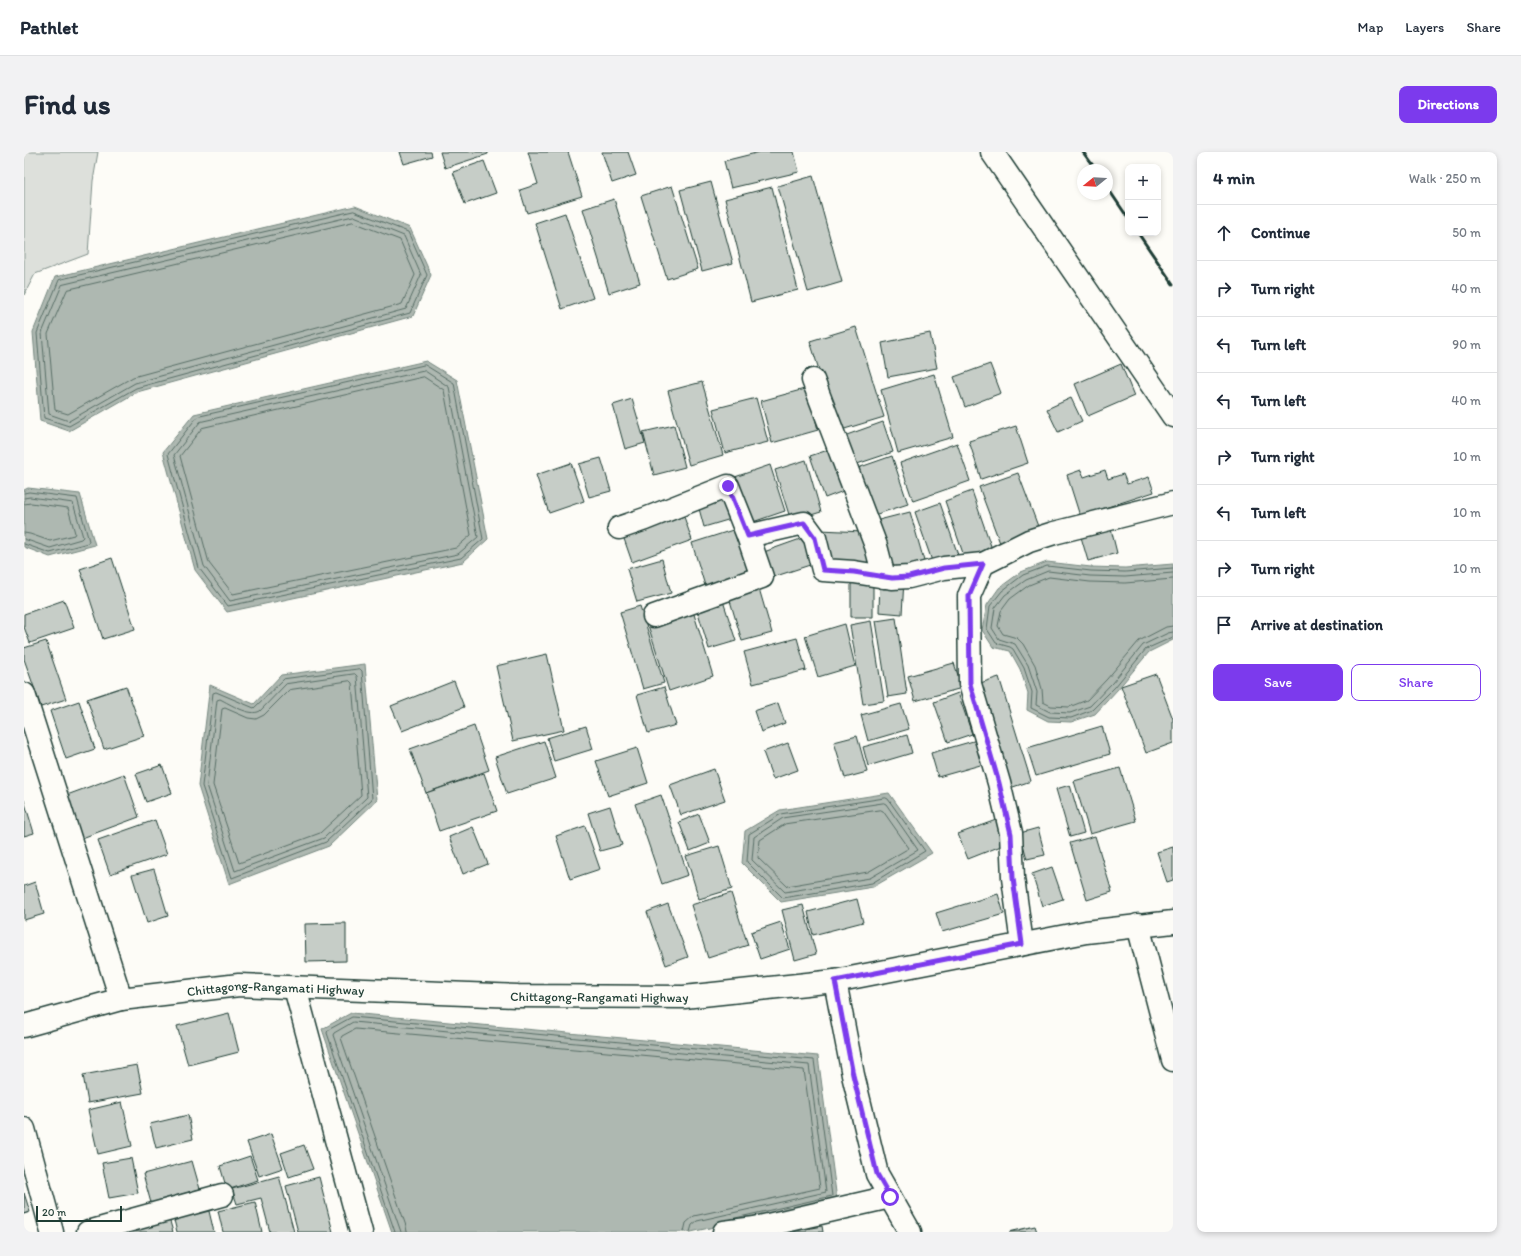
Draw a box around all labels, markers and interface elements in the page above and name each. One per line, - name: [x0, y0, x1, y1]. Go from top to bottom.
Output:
- text: Pathlet: [20, 16, 78, 39]
- text: Map: [1358, 19, 1383, 36]
- text: Layers: [1405, 19, 1444, 36]
- text: Share: [1466, 19, 1501, 36]
- button: Directions: [1399, 86, 1497, 123]
- text: Find us: [24, 87, 111, 121]
- north arrow: [1077, 164, 1113, 200]
- map controls: [1125, 164, 1161, 236]
- button: +: [1125, 164, 1161, 200]
- text: 4 min: [1213, 168, 1255, 188]
- text: Walk · 250 m: [1409, 171, 1481, 186]
- button: −: [1125, 200, 1161, 236]
- icon: ahead: [1213, 222, 1235, 244]
- text: Continue: [1251, 224, 1310, 242]
- text: 50 m: [1452, 225, 1481, 240]
- icon: right: [1213, 278, 1235, 300]
- text: Turn right: [1251, 280, 1315, 298]
- text: 40 m: [1451, 281, 1481, 296]
- icon: left: [1213, 334, 1235, 356]
- text: Turn left: [1251, 336, 1306, 354]
- text: 90 m: [1452, 337, 1481, 352]
- icon: left: [1213, 390, 1235, 412]
- text: Turn left: [1251, 392, 1306, 410]
- text: 40 m: [1451, 393, 1481, 408]
- icon: right: [1213, 446, 1235, 468]
- text: Turn right: [1251, 448, 1315, 466]
- text: 10 m: [1453, 449, 1481, 464]
- route end: [719, 477, 737, 495]
- icon: left: [1213, 502, 1235, 524]
- text: Turn left: [1251, 504, 1306, 522]
- text: 10 m: [1453, 505, 1481, 520]
- icon: right: [1213, 558, 1235, 580]
- text: Turn right: [1251, 560, 1315, 578]
- text: 10 m: [1453, 561, 1481, 576]
- icon: arrive: [1213, 614, 1235, 636]
- text: Arrive at destination: [1251, 616, 1383, 634]
- button: Save: [1213, 664, 1343, 701]
- button: Share: [1351, 664, 1481, 701]
- street label: Chittagong-Rangamati Highway: [186, 977, 365, 999]
- street label: Chittagong-Rangamati Highway: [510, 988, 689, 1005]
- route start: [881, 1188, 899, 1206]
- scale bar: [36, 1204, 122, 1223]
- text: 20 m: [42, 1206, 66, 1219]

